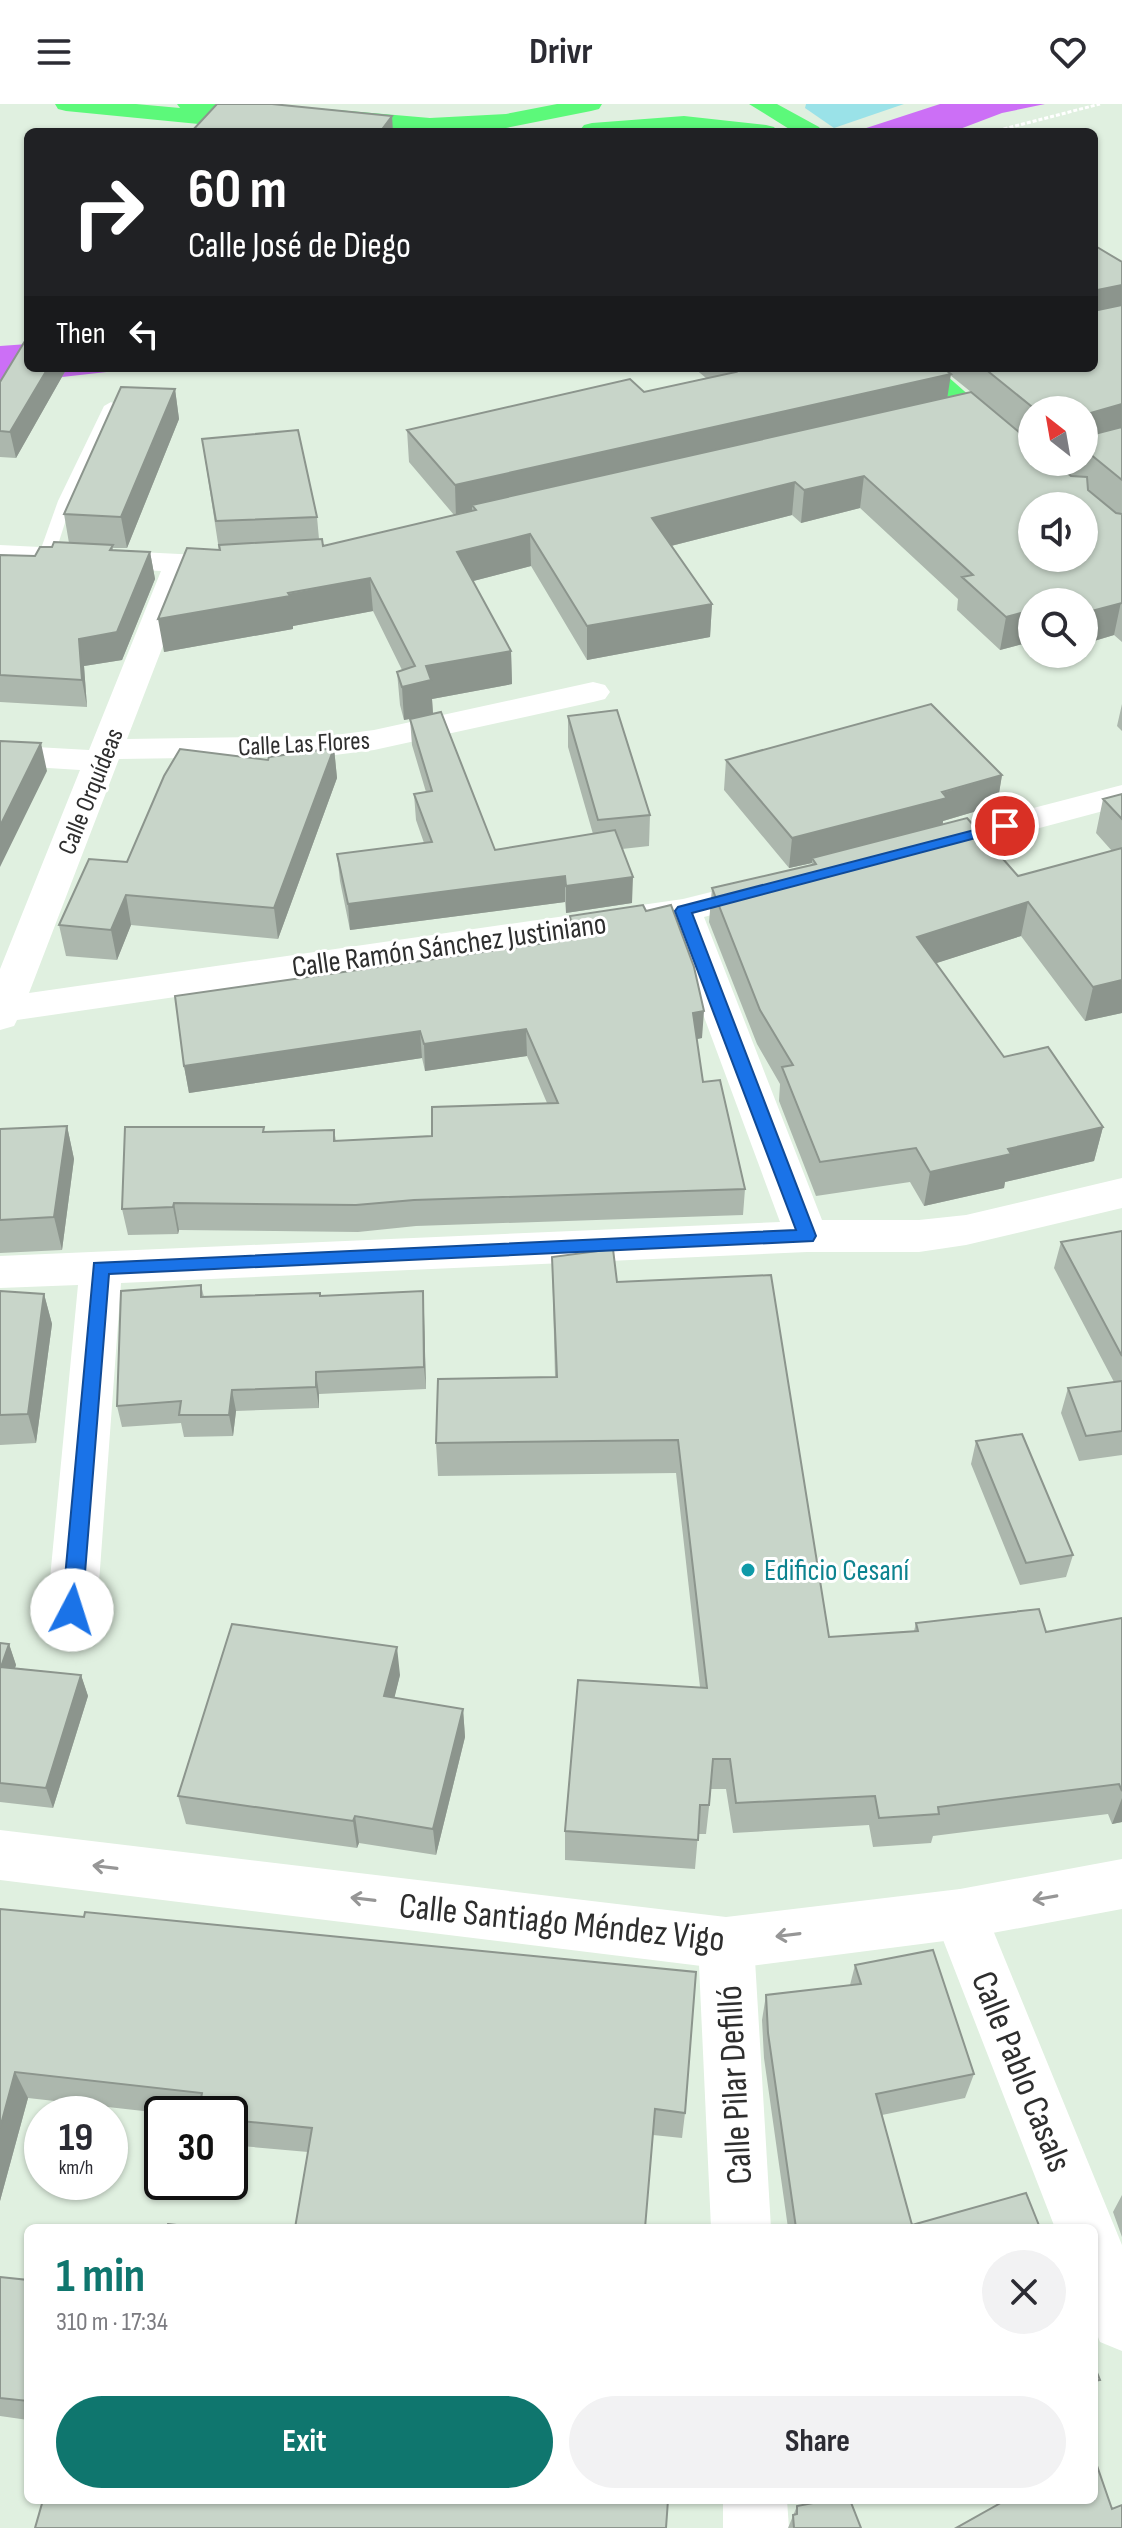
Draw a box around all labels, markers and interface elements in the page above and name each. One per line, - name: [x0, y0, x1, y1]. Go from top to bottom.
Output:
- icon: menu: [32, 30, 76, 74]
- icon: heart: [1046, 30, 1090, 74]
- text: Drivr: [529, 31, 593, 74]
- text: 60 m: [188, 157, 287, 224]
- icon: right: [56, 160, 160, 264]
- text: Calle José de Diego: [188, 225, 411, 268]
- icon: left: [122, 312, 166, 356]
- text: Then: [56, 316, 106, 352]
- north arrow: [1018, 396, 1098, 476]
- map controls: [1018, 396, 1098, 668]
- button: sound: [1018, 492, 1098, 572]
- button: search: [1018, 588, 1098, 668]
- street label: Calle Orquídeas: [52, 724, 131, 859]
- street label: Calle Las Flores: [237, 726, 371, 763]
- pin: [971, 792, 1039, 860]
- icon: arrive: [983, 804, 1027, 848]
- street label: Calle Ramón Sánchez Justiniano: [290, 906, 609, 986]
- place label: Edificio Cesaní: [764, 1553, 910, 1589]
- marker: Edificio Cesaní: [739, 1561, 757, 1579]
- position arrow: [30, 1568, 114, 1652]
- one-way arrow: [92, 1860, 119, 1875]
- street label: Calle Santiago Méndez Vigo: [397, 1885, 727, 1962]
- one-way arrow: [350, 1891, 377, 1906]
- one-way arrow: [1033, 1891, 1059, 1906]
- one-way arrow: [776, 1928, 801, 1943]
- street label: Calle Pablo Casals: [961, 1966, 1080, 2178]
- street label: Calle Pilar Defilló: [709, 1984, 762, 2185]
- speed limit sign: 30: [144, 2096, 248, 2200]
- text: 19: [59, 2114, 93, 2162]
- text: km/h: [59, 2156, 93, 2180]
- text: 1 min: [56, 2248, 145, 2305]
- button: close: [982, 2250, 1066, 2334]
- text: 310 m · 17:34: [56, 2307, 168, 2338]
- button: Exit: [56, 2396, 553, 2488]
- button: Share: [569, 2396, 1066, 2488]

